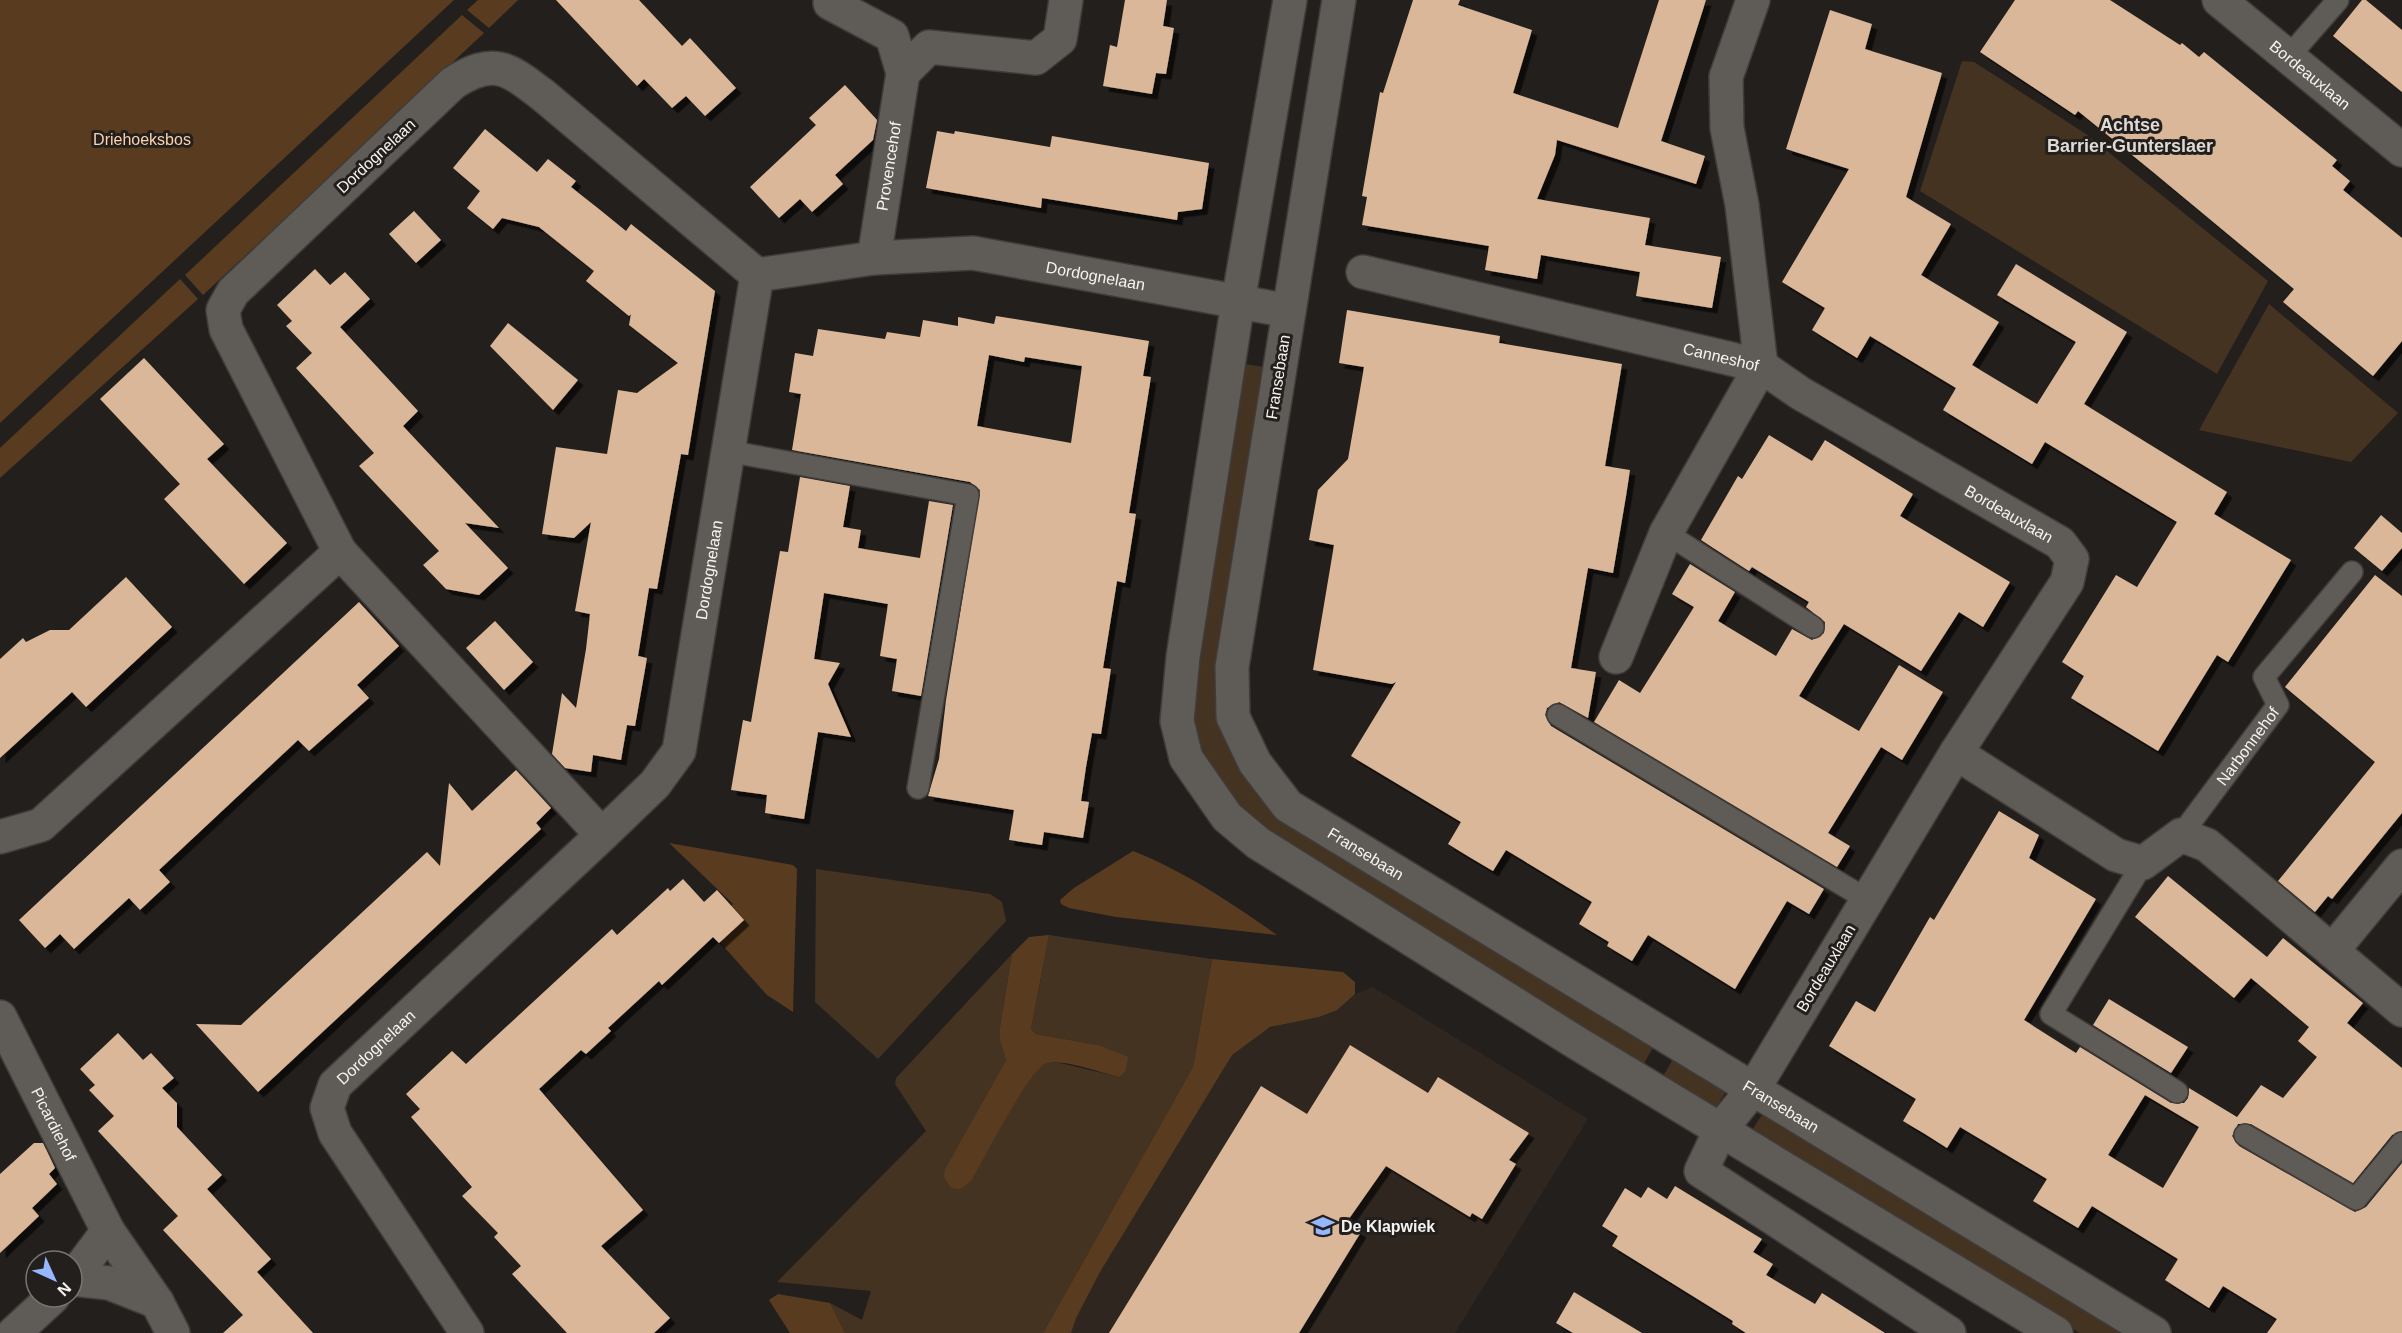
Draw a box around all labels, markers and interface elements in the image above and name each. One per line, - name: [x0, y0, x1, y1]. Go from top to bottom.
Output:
- street label: Bordeauxlaan: [2267, 37, 2354, 113]
- district label: Achtse Barrier-Gunterslaer: [2047, 115, 2213, 156]
- street label: Dordognelaan: [333, 116, 419, 196]
- street label: Provencehof: [873, 120, 904, 212]
- park label: Driehoeksbos: [93, 131, 191, 148]
- street label: Dordognelaan: [1045, 258, 1147, 293]
- street label: Fransebaan: [1263, 334, 1293, 420]
- street label: Canneshof: [1682, 339, 1761, 374]
- street label: Bordeauxlaan: [1962, 482, 2056, 546]
- street label: Dordognelaan: [692, 519, 725, 621]
- street label: Narbonnehof: [2213, 703, 2282, 788]
- street label: Fransebaan: [1325, 824, 1407, 883]
- street label: Bordeauxlaan: [1793, 921, 1859, 1015]
- street label: Dordognelaan: [333, 1006, 418, 1087]
- street label: Fransebaan: [1740, 1077, 1822, 1136]
- street label: Picardiehof: [28, 1085, 80, 1164]
- school or university icon: De Klapwiek: [1310, 1213, 1336, 1239]
- place label: De Klapwiek: [1341, 1218, 1435, 1235]
- north arrow: [24, 1249, 84, 1309]
- text: N: [54, 1279, 74, 1299]

